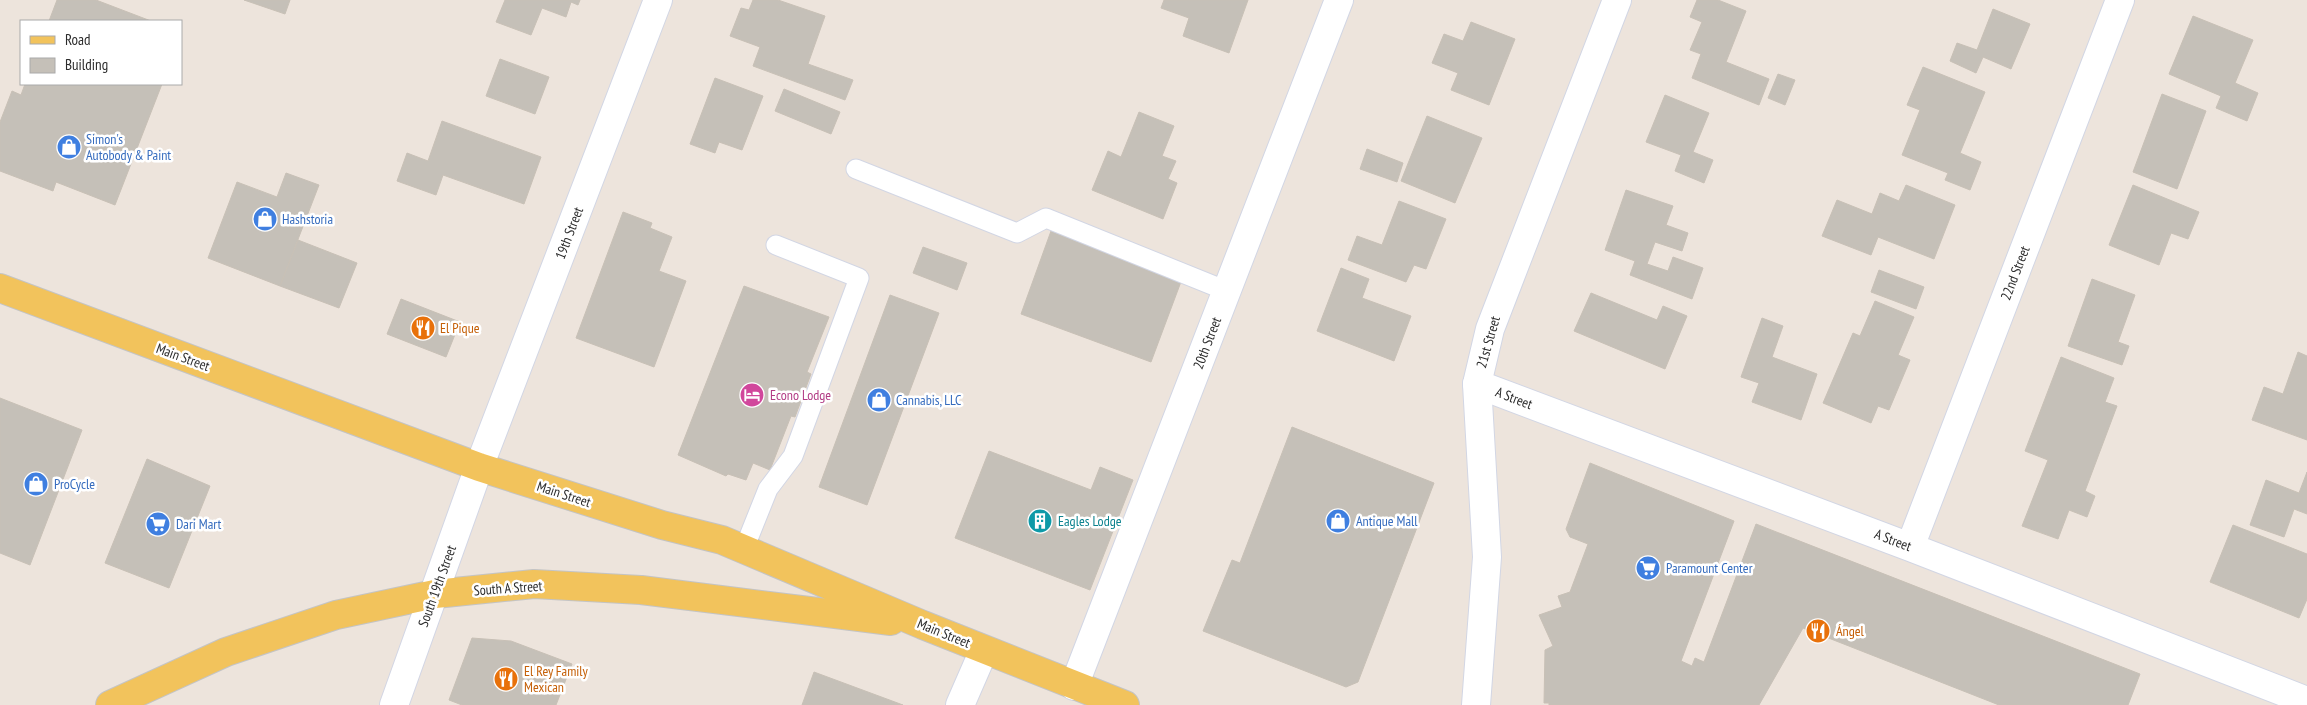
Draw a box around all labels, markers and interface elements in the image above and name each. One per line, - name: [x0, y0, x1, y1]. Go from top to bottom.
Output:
- legend: [20, 20, 182, 85]
- text: Road: [65, 30, 91, 49]
- text: Building: [65, 55, 108, 74]
- place label: Simon's Autobody & Paint: [86, 130, 171, 164]
- shop icon: Simon's Autobody & Paint: [56, 134, 82, 160]
- street label: 19th Street: [551, 204, 587, 262]
- shop icon: Hashstoria: [252, 206, 278, 232]
- place label: Hashstoria: [282, 210, 333, 228]
- street label: 22nd Street: [1996, 243, 2034, 303]
- street label: 20th Street: [1189, 314, 1225, 372]
- street label: 21st Street: [1472, 314, 1504, 370]
- restaurant icon: El Pique: [410, 315, 436, 341]
- place label: El Pique: [440, 319, 480, 337]
- street label: Main Street: [154, 339, 212, 375]
- hotel icon: Econo Lodge: [739, 382, 765, 408]
- street label: A Street: [1493, 383, 1535, 413]
- place label: Econo Lodge: [770, 386, 831, 404]
- shop icon: Cannabis, LLC: [866, 387, 892, 413]
- place label: Cannabis, LLC: [896, 391, 962, 409]
- shop icon: ProCycle: [23, 471, 49, 497]
- place label: ProCycle: [54, 475, 95, 493]
- street label: Main Street: [535, 477, 593, 511]
- building icon: Eagles Lodge: [1027, 508, 1053, 534]
- shop icon: Antique Mall: [1325, 508, 1351, 534]
- supermarket icon: Dari Mart: [145, 511, 171, 537]
- place label: Eagles Lodge: [1058, 512, 1122, 530]
- place label: Antique Mall: [1356, 512, 1418, 530]
- place label: Dari Mart: [176, 515, 221, 533]
- street label: A Street: [1872, 525, 1914, 555]
- street label: South 19th Street: [414, 543, 460, 629]
- supermarket icon: Paramount Center: [1635, 555, 1661, 581]
- place label: Paramount Center: [1666, 559, 1753, 577]
- street label: South A Street: [473, 577, 543, 599]
- street label: Main Street: [915, 614, 973, 652]
- restaurant icon: Ángel: [1805, 618, 1831, 644]
- place label: Ángel: [1836, 622, 1865, 640]
- place label: El Rey Family Mexican: [524, 662, 589, 696]
- restaurant icon: El Rey Family Mexican: [493, 666, 519, 692]

